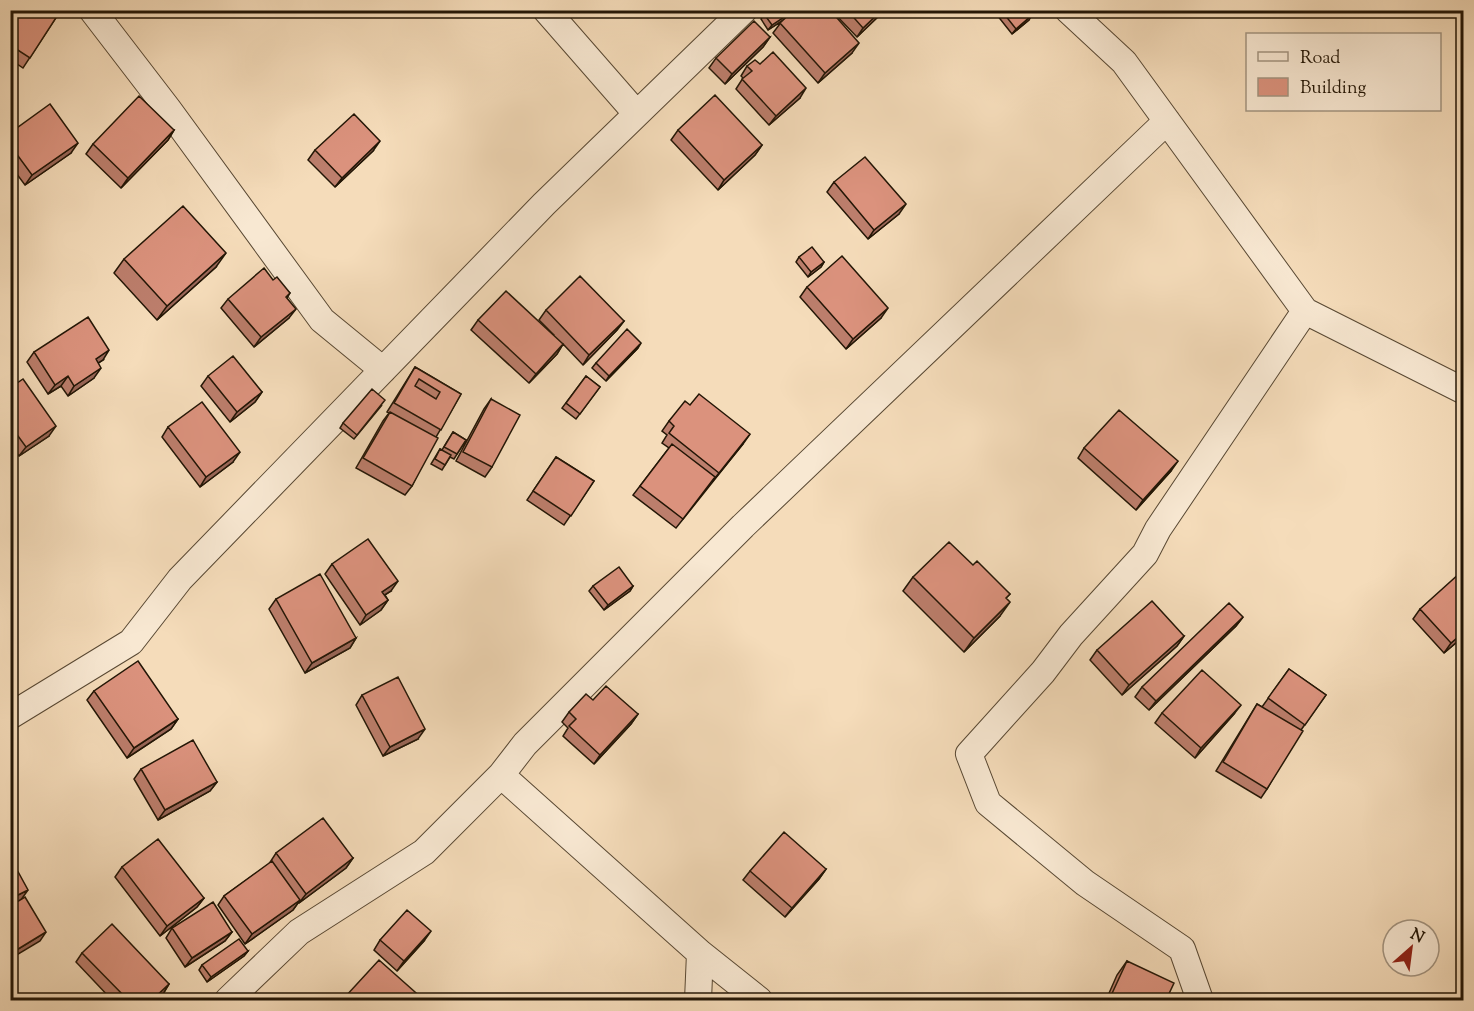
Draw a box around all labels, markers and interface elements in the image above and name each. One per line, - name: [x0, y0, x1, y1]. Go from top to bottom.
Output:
- legend: [1246, 33, 1441, 111]
- text: Road: [1300, 46, 1340, 72]
- text: Building: [1300, 76, 1366, 102]
- north arrow: [1381, 918, 1441, 978]
- text: N: [1406, 924, 1428, 950]

